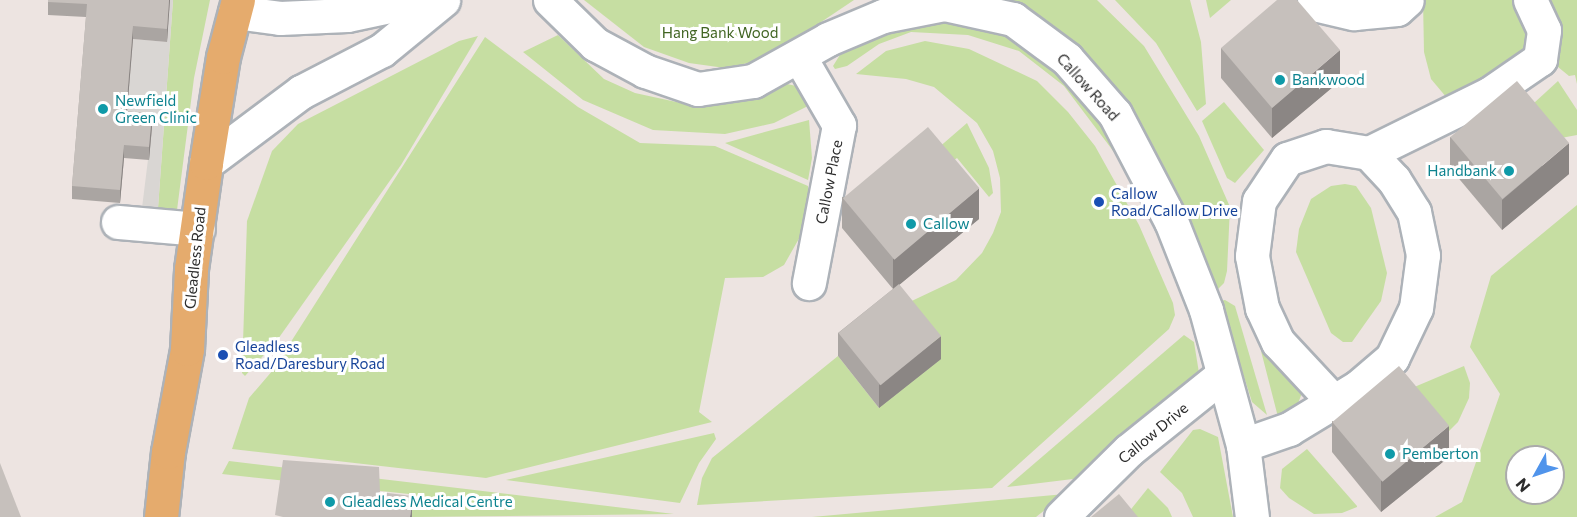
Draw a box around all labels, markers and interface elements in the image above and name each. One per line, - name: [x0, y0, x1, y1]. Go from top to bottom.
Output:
- park label: Hang Bank Wood: [662, 24, 778, 42]
- street label: Callow Road: [1053, 50, 1123, 124]
- place label: Bankwood: [1292, 71, 1365, 89]
- marker: Bankwood: [1273, 73, 1287, 87]
- place label: Newfield Green Clinic: [115, 91, 197, 126]
- marker: Newfield Green Clinic: [96, 102, 110, 116]
- street label: Callow Place: [812, 138, 846, 226]
- place label: Handbank: [1427, 162, 1497, 180]
- marker: Handbank: [1502, 164, 1516, 178]
- place label: Callow Road/Callow Drive: [1111, 184, 1238, 219]
- marker: Callow Road/Callow Drive: [1092, 195, 1106, 209]
- street label: Gleadless Road: [181, 206, 209, 310]
- place label: Callow: [923, 215, 969, 233]
- marker: Callow: [904, 217, 918, 231]
- place label: Gleadless Road/Daresbury Road: [235, 337, 385, 372]
- marker: Gleadless Road/Daresbury Road: [216, 348, 230, 362]
- street label: Callow Drive: [1114, 399, 1192, 467]
- place label: Pemberton: [1402, 445, 1479, 463]
- north arrow: [1505, 445, 1565, 505]
- marker: Pemberton: [1383, 447, 1397, 461]
- text: N: [1511, 475, 1533, 496]
- place label: Gleadless Medical Centre: [342, 493, 513, 511]
- marker: Gleadless Medical Centre: [323, 495, 337, 509]

